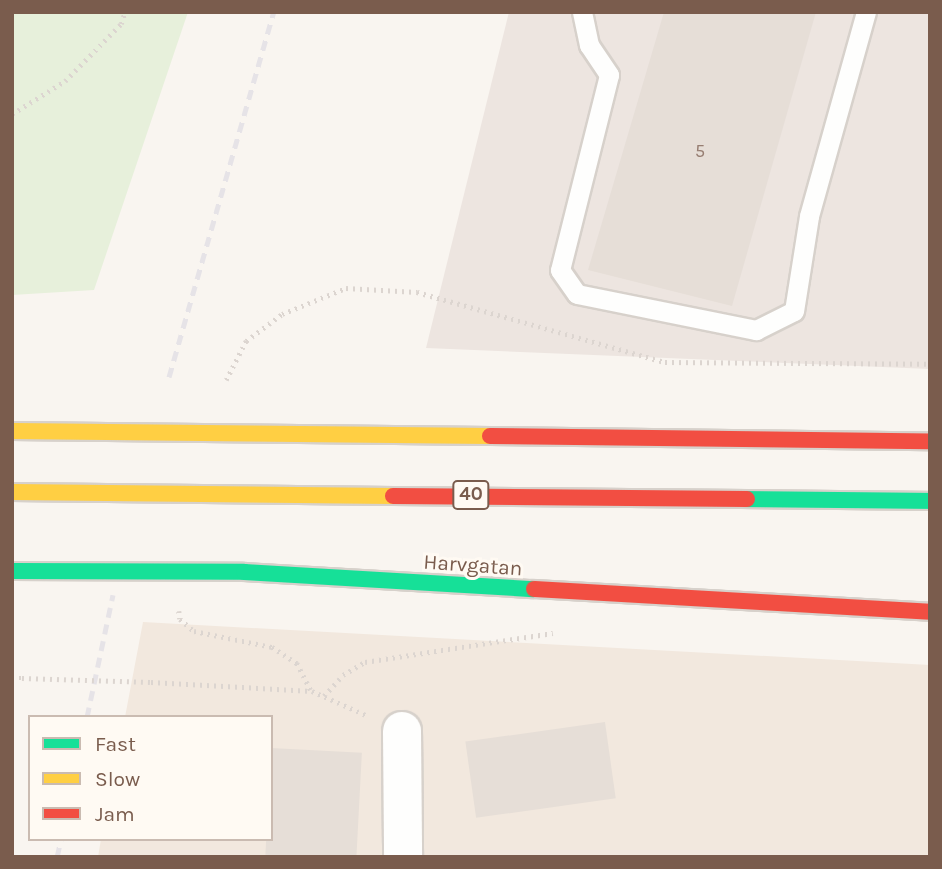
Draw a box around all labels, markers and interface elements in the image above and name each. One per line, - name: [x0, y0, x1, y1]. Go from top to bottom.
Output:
- house number: 5: [695, 140, 705, 162]
- road number: 40: [452, 480, 490, 510]
- street label: Harvgatan: [423, 549, 523, 581]
- legend: [28, 715, 273, 841]
- text: Fast: [95, 732, 136, 756]
- text: Slow: [95, 767, 140, 791]
- text: Jam: [95, 802, 135, 826]

